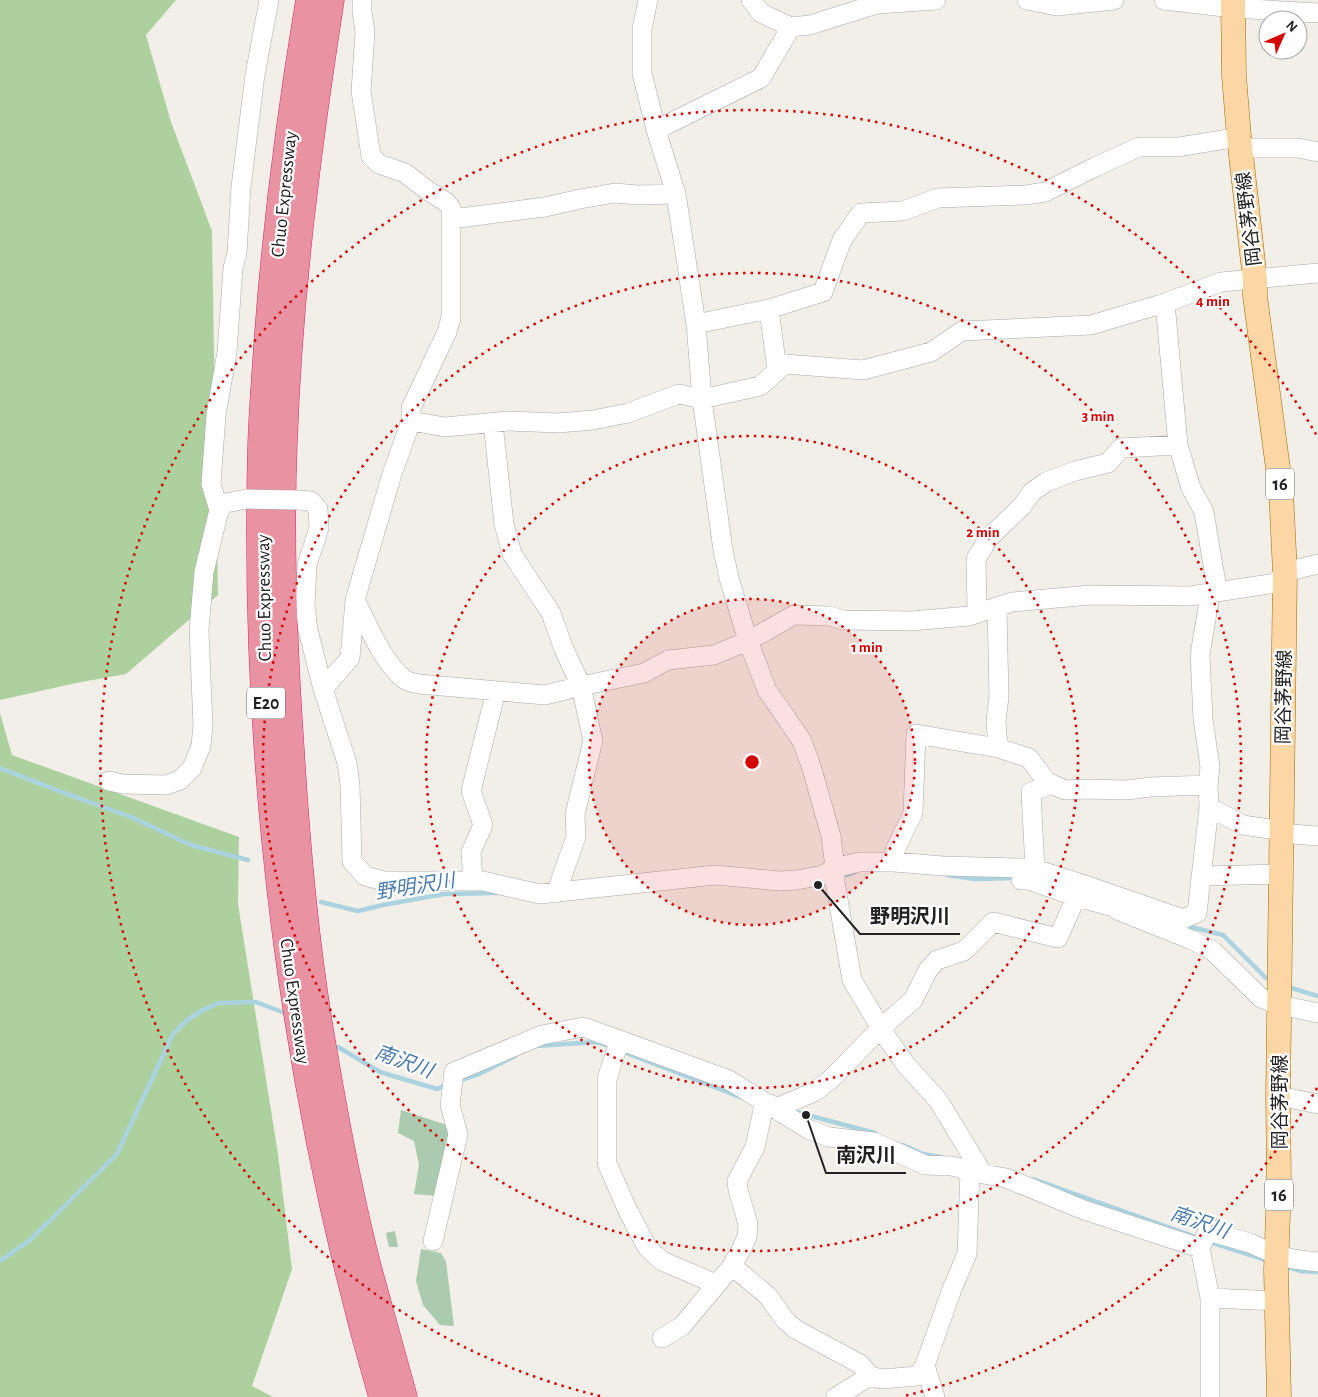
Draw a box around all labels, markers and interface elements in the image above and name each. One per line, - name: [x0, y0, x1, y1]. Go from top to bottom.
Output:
- north arrow: [1258, 10, 1308, 60]
- text: N: [1283, 18, 1300, 35]
- street label: Chuo Expressway: [268, 130, 301, 258]
- street label: 岡谷茅野線: [1233, 171, 1265, 267]
- text: 4 min: [1196, 294, 1230, 309]
- text: 3 min: [1082, 409, 1114, 424]
- road number: 16: [1266, 468, 1294, 499]
- text: 2 min: [966, 525, 1000, 540]
- street label: Chuo Expressway: [254, 534, 275, 662]
- text: 1 min: [851, 640, 883, 655]
- street label: 岡谷茅野線: [1273, 649, 1295, 745]
- road number: E20: [247, 688, 285, 718]
- centre of rings: [743, 753, 761, 771]
- water label: 野明沢川: [374, 870, 458, 903]
- callout: 野明沢川: [860, 899, 960, 934]
- text: 野明沢川: [870, 906, 950, 927]
- street label: Chuo Expressway: [276, 937, 313, 1065]
- water label: 南沢川: [372, 1041, 437, 1082]
- street label: 岡谷茅野線: [1270, 1054, 1290, 1150]
- callout: 南沢川: [826, 1138, 906, 1173]
- text: 南沢川: [836, 1145, 896, 1166]
- road number: 16: [1265, 1180, 1293, 1210]
- water label: 南沢川: [1168, 1203, 1234, 1243]

